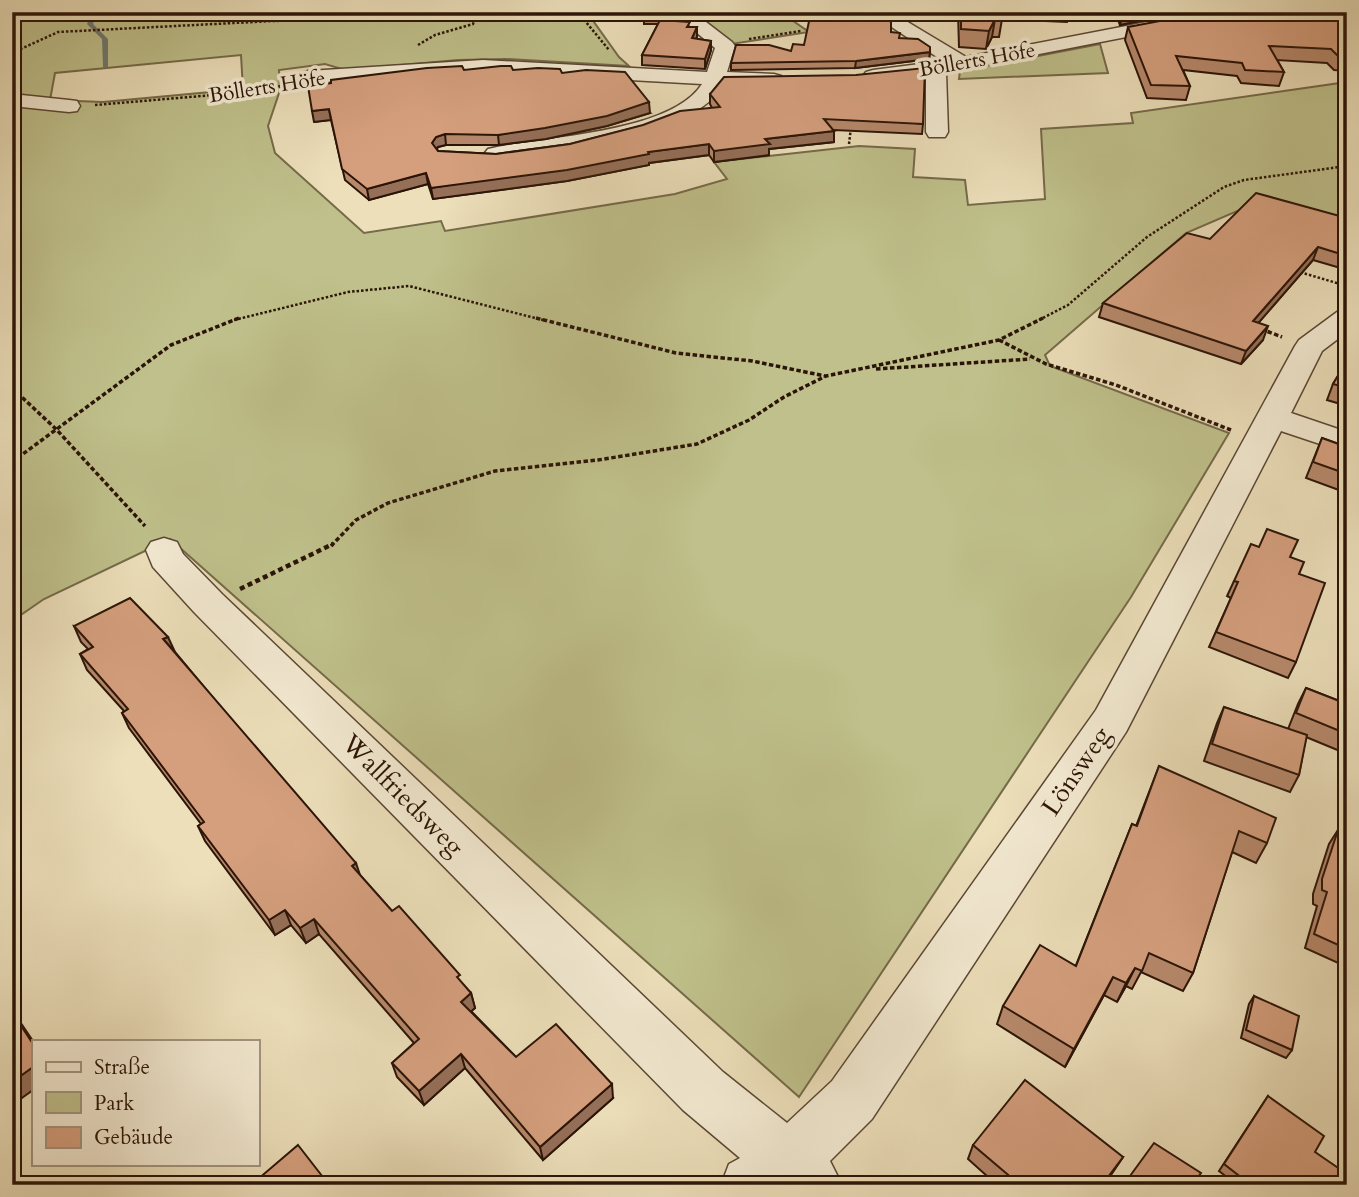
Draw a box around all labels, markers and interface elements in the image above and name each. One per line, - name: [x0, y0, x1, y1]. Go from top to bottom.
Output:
- street label: Böllerts Höfe: [917, 36, 1037, 84]
- street label: Böllerts Höfe: [207, 63, 327, 111]
- street label: Lönsweg: [1033, 719, 1119, 822]
- street label: Wallfriedsweg: [334, 726, 472, 864]
- legend: [32, 1040, 259, 1166]
- text: Straße: [94, 1053, 150, 1082]
- text: Park: [94, 1089, 135, 1118]
- text: Gebäude: [94, 1123, 173, 1152]

